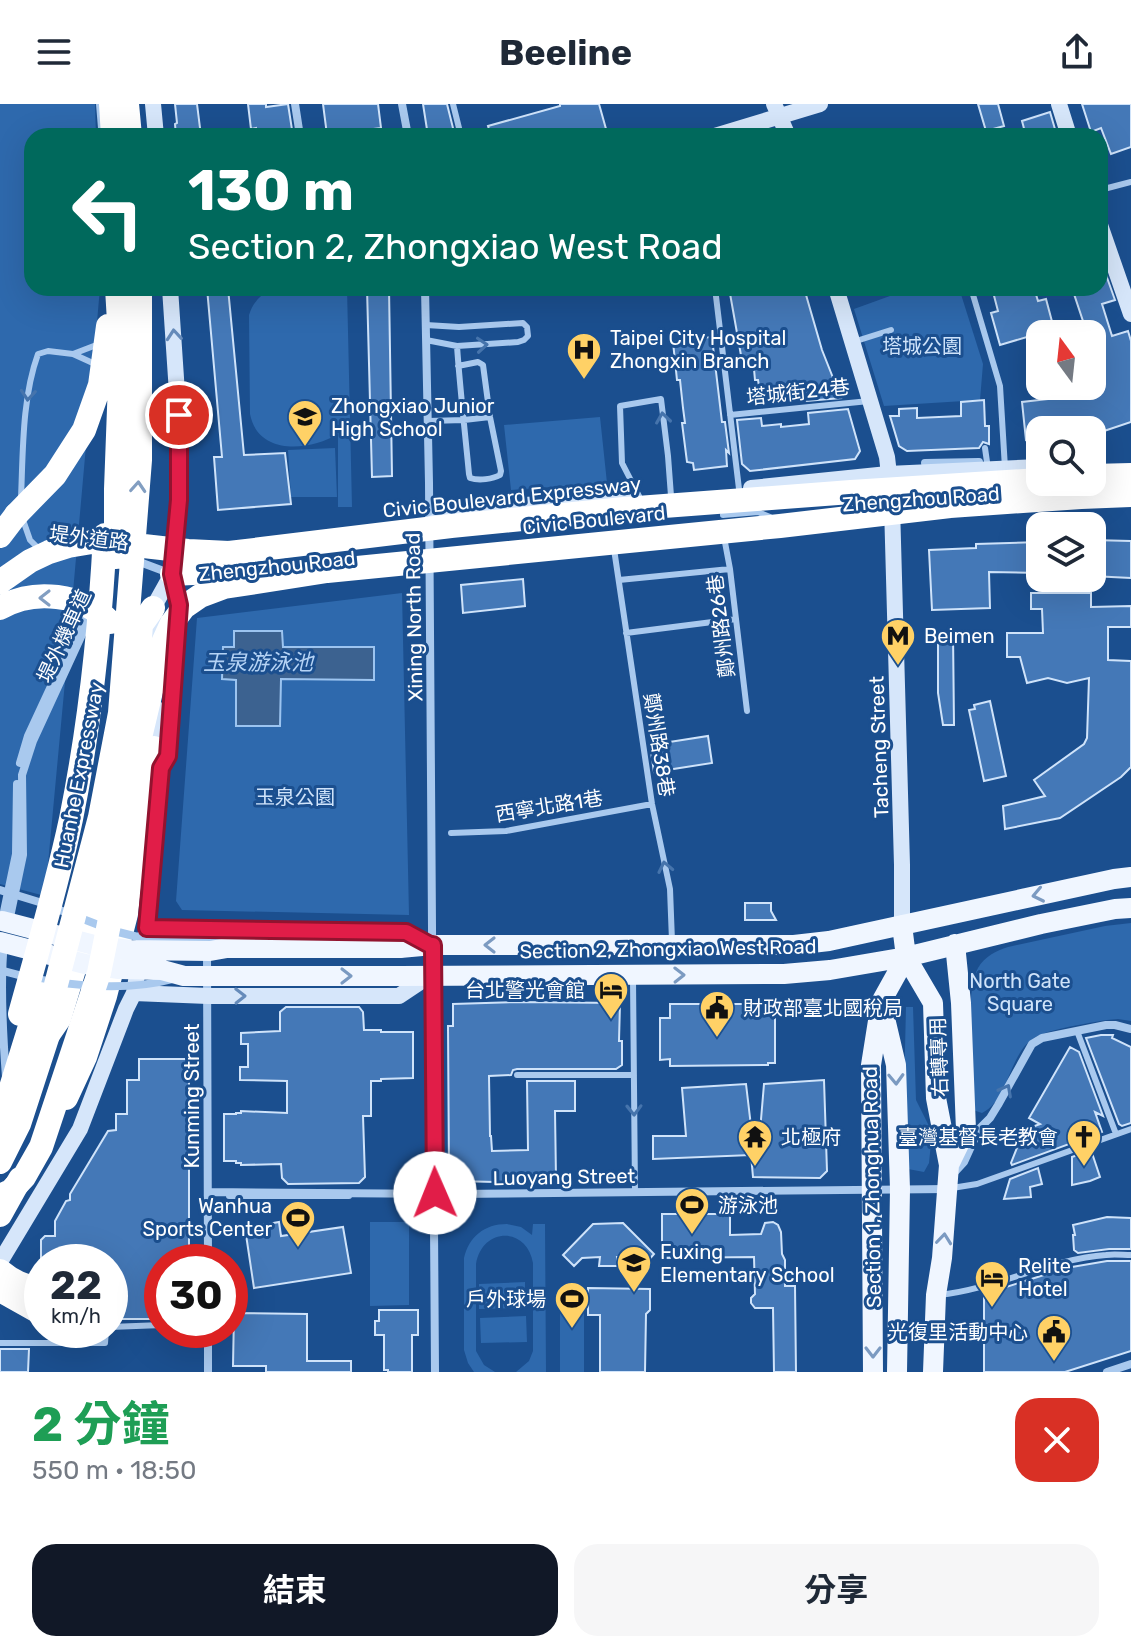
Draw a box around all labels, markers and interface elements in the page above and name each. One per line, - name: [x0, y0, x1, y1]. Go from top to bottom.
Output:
- icon: menu: [32, 30, 76, 74]
- icon: share: [1055, 30, 1099, 74]
- text: Beeline: [499, 31, 632, 74]
- text: 130 m: [188, 158, 354, 224]
- icon: left: [56, 160, 160, 264]
- text: Section 2, Zhongxiao West Road: [188, 225, 723, 268]
- north arrow: [1026, 320, 1106, 400]
- map controls: [1026, 320, 1106, 592]
- place label: Taipei City Hospital Zhongxin Branch: [610, 326, 786, 373]
- one-way arrow: [165, 328, 182, 341]
- hospital icon: Taipei City Hospital Zhongxin Branch: [565, 331, 603, 381]
- park label: 塔城公園: [882, 334, 962, 358]
- one-way arrow: [476, 337, 489, 354]
- street label: 塔城街24巷: [745, 375, 851, 409]
- pin: [145, 381, 213, 449]
- one-way arrow: [20, 389, 37, 402]
- icon: arrive: [157, 393, 201, 437]
- place label: Zhongxiao Junior High School: [331, 394, 495, 441]
- school or university icon: Zhongxiao Junior High School: [286, 398, 324, 448]
- one-way arrow: [655, 411, 672, 425]
- button: search: [1026, 416, 1106, 496]
- street label: Civic Boulevard Expressway: [382, 471, 642, 523]
- one-way arrow: [129, 480, 146, 493]
- street label: Zhengzhou Road: [842, 482, 1000, 516]
- street label: Civic Boulevard: [521, 501, 667, 539]
- button: layers: [1026, 512, 1106, 592]
- street label: 堤外道路: [48, 521, 130, 555]
- street label: Xining North Road: [401, 532, 427, 702]
- street label: Zhengzhou Road: [197, 546, 357, 586]
- street label: 鄭州路26巷: [703, 573, 739, 679]
- street label: 堤外機車道: [32, 586, 96, 686]
- one-way arrow: [38, 589, 51, 607]
- metro station icon: Beimen: [879, 617, 917, 667]
- place label: Beimen: [924, 624, 995, 648]
- water label: 玉泉游泳池: [203, 649, 315, 676]
- street label: Tacheng Street: [865, 675, 893, 818]
- street label: Huanhe Expressway: [49, 680, 109, 870]
- street label: 鄭州路38巷: [639, 691, 679, 799]
- park label: 玉泉公園: [255, 785, 335, 809]
- street label: 西寧北路1巷: [494, 786, 604, 826]
- one-way arrow: [657, 861, 674, 875]
- one-way arrow: [1032, 886, 1045, 903]
- street label: Section 2, Zhongxiao West Road: [519, 934, 817, 964]
- one-way arrow: [483, 936, 496, 954]
- one-way arrow: [673, 966, 686, 984]
- one-way arrow: [340, 967, 353, 985]
- park label: North Gate Square: [969, 969, 1071, 1016]
- hotel icon: 台北警光會館: [592, 971, 630, 1021]
- place label: 台北警光會館: [465, 978, 585, 1002]
- one-way arrow: [234, 987, 247, 1005]
- public building icon: 財政部臺北國稅局: [698, 989, 736, 1039]
- place label: 財政部臺北國稅局: [743, 996, 903, 1020]
- street label: 右轉專用: [926, 1017, 952, 1097]
- street label: Kunming Street: [180, 1023, 204, 1169]
- street label: Section 1, Zhonghua Road: [858, 1066, 886, 1308]
- one-way arrow: [888, 1073, 905, 1086]
- one-way arrow: [997, 1084, 1012, 1099]
- one-way arrow: [626, 1104, 643, 1117]
- temple icon: 北極府: [736, 1118, 774, 1168]
- church icon: 臺灣基督長老教會: [1065, 1118, 1103, 1168]
- place label: 北極府: [781, 1125, 841, 1149]
- place label: 臺灣基督長老教會: [898, 1125, 1058, 1149]
- position arrow: [393, 1151, 477, 1235]
- street label: Luoyang Street: [493, 1164, 636, 1190]
- sports icon: 游泳池: [673, 1186, 711, 1236]
- place label: 游泳池: [718, 1193, 778, 1217]
- place label: Wanhua Sports Center: [143, 1194, 272, 1241]
- sports icon: Wanhua Sports Center: [279, 1199, 317, 1249]
- one-way arrow: [935, 1232, 952, 1245]
- place label: Fuxing Elementary School: [660, 1240, 835, 1287]
- speed limit sign: 30: [144, 1244, 248, 1348]
- school or university icon: Fuxing Elementary School: [615, 1244, 653, 1294]
- place label: Relite Hotel: [1018, 1254, 1071, 1301]
- hotel icon: Relite Hotel: [973, 1259, 1011, 1309]
- text: 22: [50, 1262, 102, 1309]
- sports icon: 戶外球場: [553, 1280, 591, 1330]
- place label: 戶外球場: [466, 1287, 546, 1311]
- text: km/h: [51, 1304, 101, 1328]
- public building icon: 光復里活動中心: [1035, 1313, 1073, 1363]
- place label: 光復里活動中心: [888, 1320, 1028, 1344]
- one-way arrow: [864, 1346, 882, 1359]
- text: 2 分鐘: [32, 1396, 169, 1453]
- button: close: [1015, 1398, 1099, 1482]
- text: 550 m · 18:50: [32, 1455, 196, 1486]
- button: 結束: [32, 1544, 558, 1636]
- button: 分享: [574, 1544, 1099, 1636]

